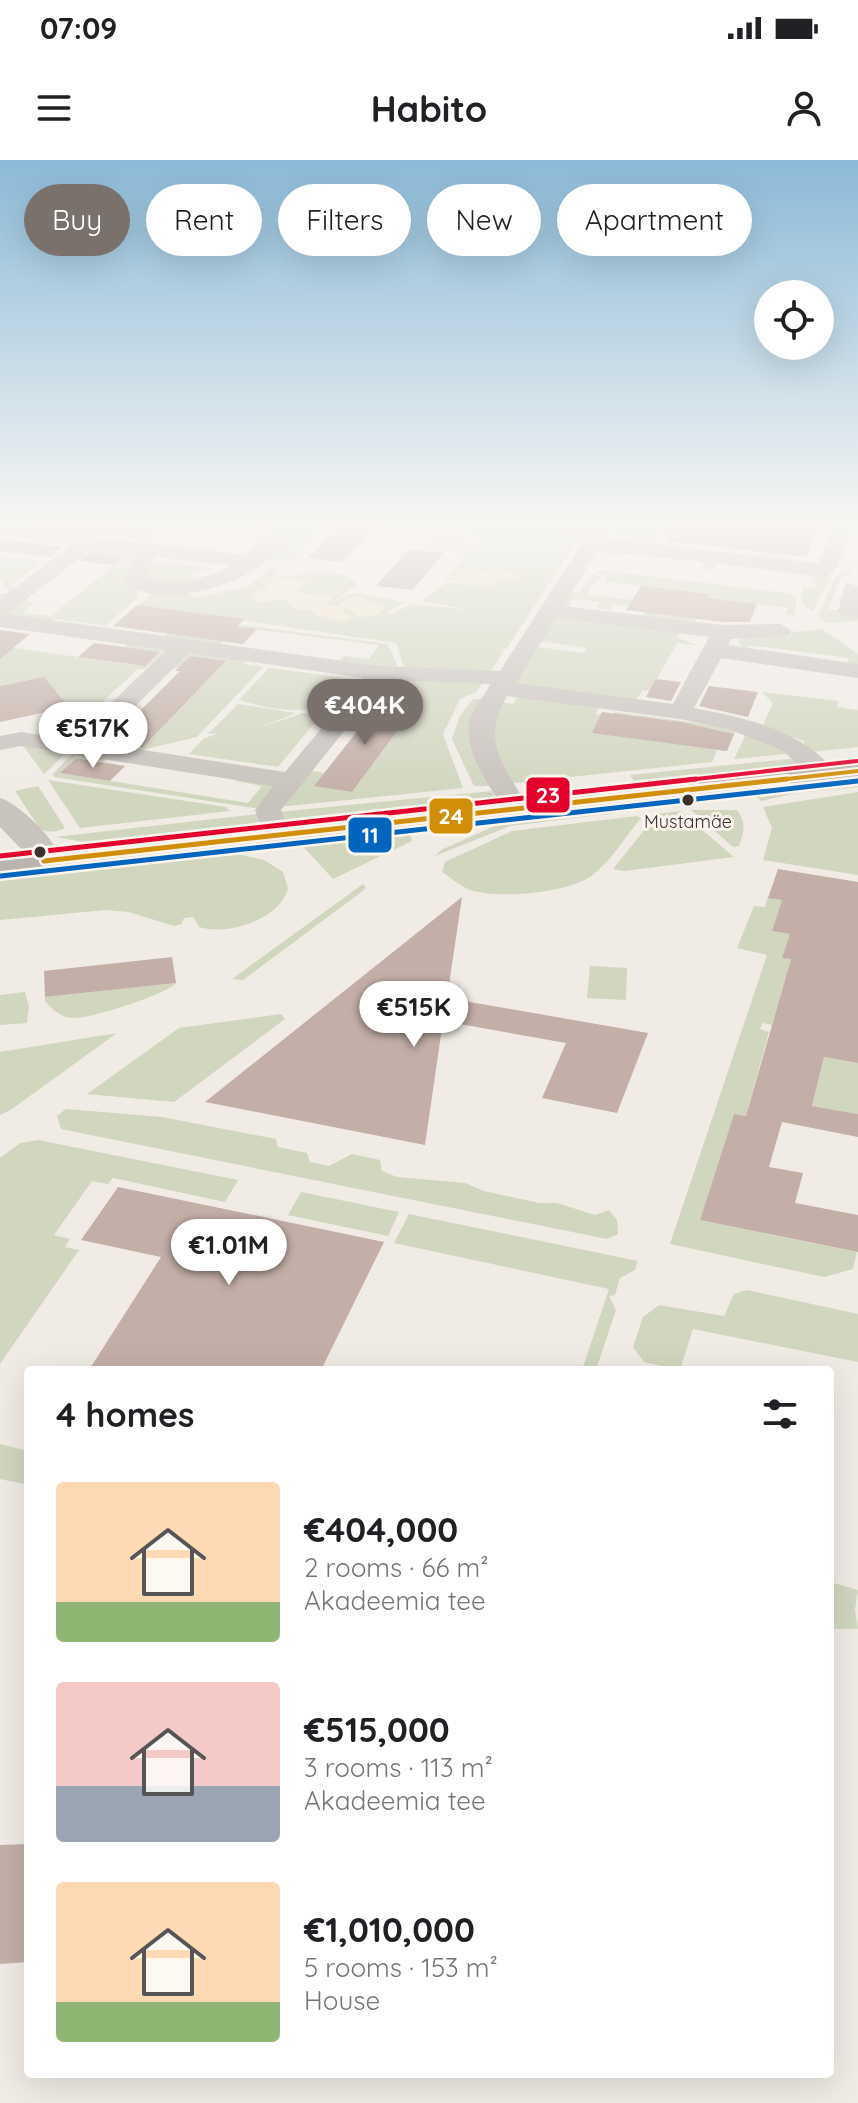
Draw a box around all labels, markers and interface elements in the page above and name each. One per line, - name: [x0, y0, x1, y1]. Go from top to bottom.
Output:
- text: 07:09: [40, 9, 117, 47]
- icon: menu: [32, 86, 76, 130]
- text: Habito: [371, 86, 487, 131]
- icon: person: [782, 86, 826, 130]
- chip: Buy: [24, 184, 130, 256]
- chip: Rent: [146, 184, 262, 256]
- chip: Filters: [278, 184, 411, 256]
- chip: New: [427, 184, 541, 256]
- chip: Apartment: [557, 184, 752, 256]
- map controls: [754, 280, 834, 360]
- button: locate: [754, 280, 834, 360]
- pin: €404K: [309, 679, 421, 747]
- text: €404K: [325, 688, 405, 721]
- pin: €517K: [37, 702, 149, 770]
- text: €517K: [57, 711, 129, 744]
- line badge: 23: [525, 776, 571, 814]
- text: 23: [536, 781, 560, 809]
- marker: Mustamäe: [680, 792, 696, 808]
- line badge: 24: [428, 797, 474, 835]
- text: 24: [438, 802, 464, 830]
- place label: Mustamäe: [644, 810, 732, 833]
- line badge: 11: [347, 816, 393, 854]
- text: 11: [361, 821, 379, 849]
- unlabelled marker: [32, 844, 48, 860]
- pin: €515K: [358, 981, 470, 1049]
- text: €515K: [377, 990, 451, 1023]
- pin: €1.01M: [164, 1219, 294, 1287]
- text: €1.01M: [189, 1228, 269, 1261]
- icon: filters: [758, 1392, 802, 1436]
- text: 4 homes: [56, 1393, 194, 1436]
- text: €404,000: [304, 1508, 458, 1551]
- icon: home: [120, 1514, 216, 1610]
- text: 2 rooms · 66 m²: [304, 1551, 489, 1584]
- text: Akadeemia tee: [304, 1584, 486, 1617]
- text: €515,000: [304, 1708, 450, 1751]
- icon: home: [120, 1714, 216, 1810]
- text: 3 rooms · 113 m²: [304, 1751, 493, 1784]
- text: Akadeemia tee: [304, 1784, 486, 1817]
- text: €1,010,000: [304, 1908, 475, 1951]
- icon: home: [120, 1914, 216, 2010]
- text: 5 rooms · 153 m²: [304, 1951, 498, 1984]
- text: House: [304, 1984, 380, 2017]

